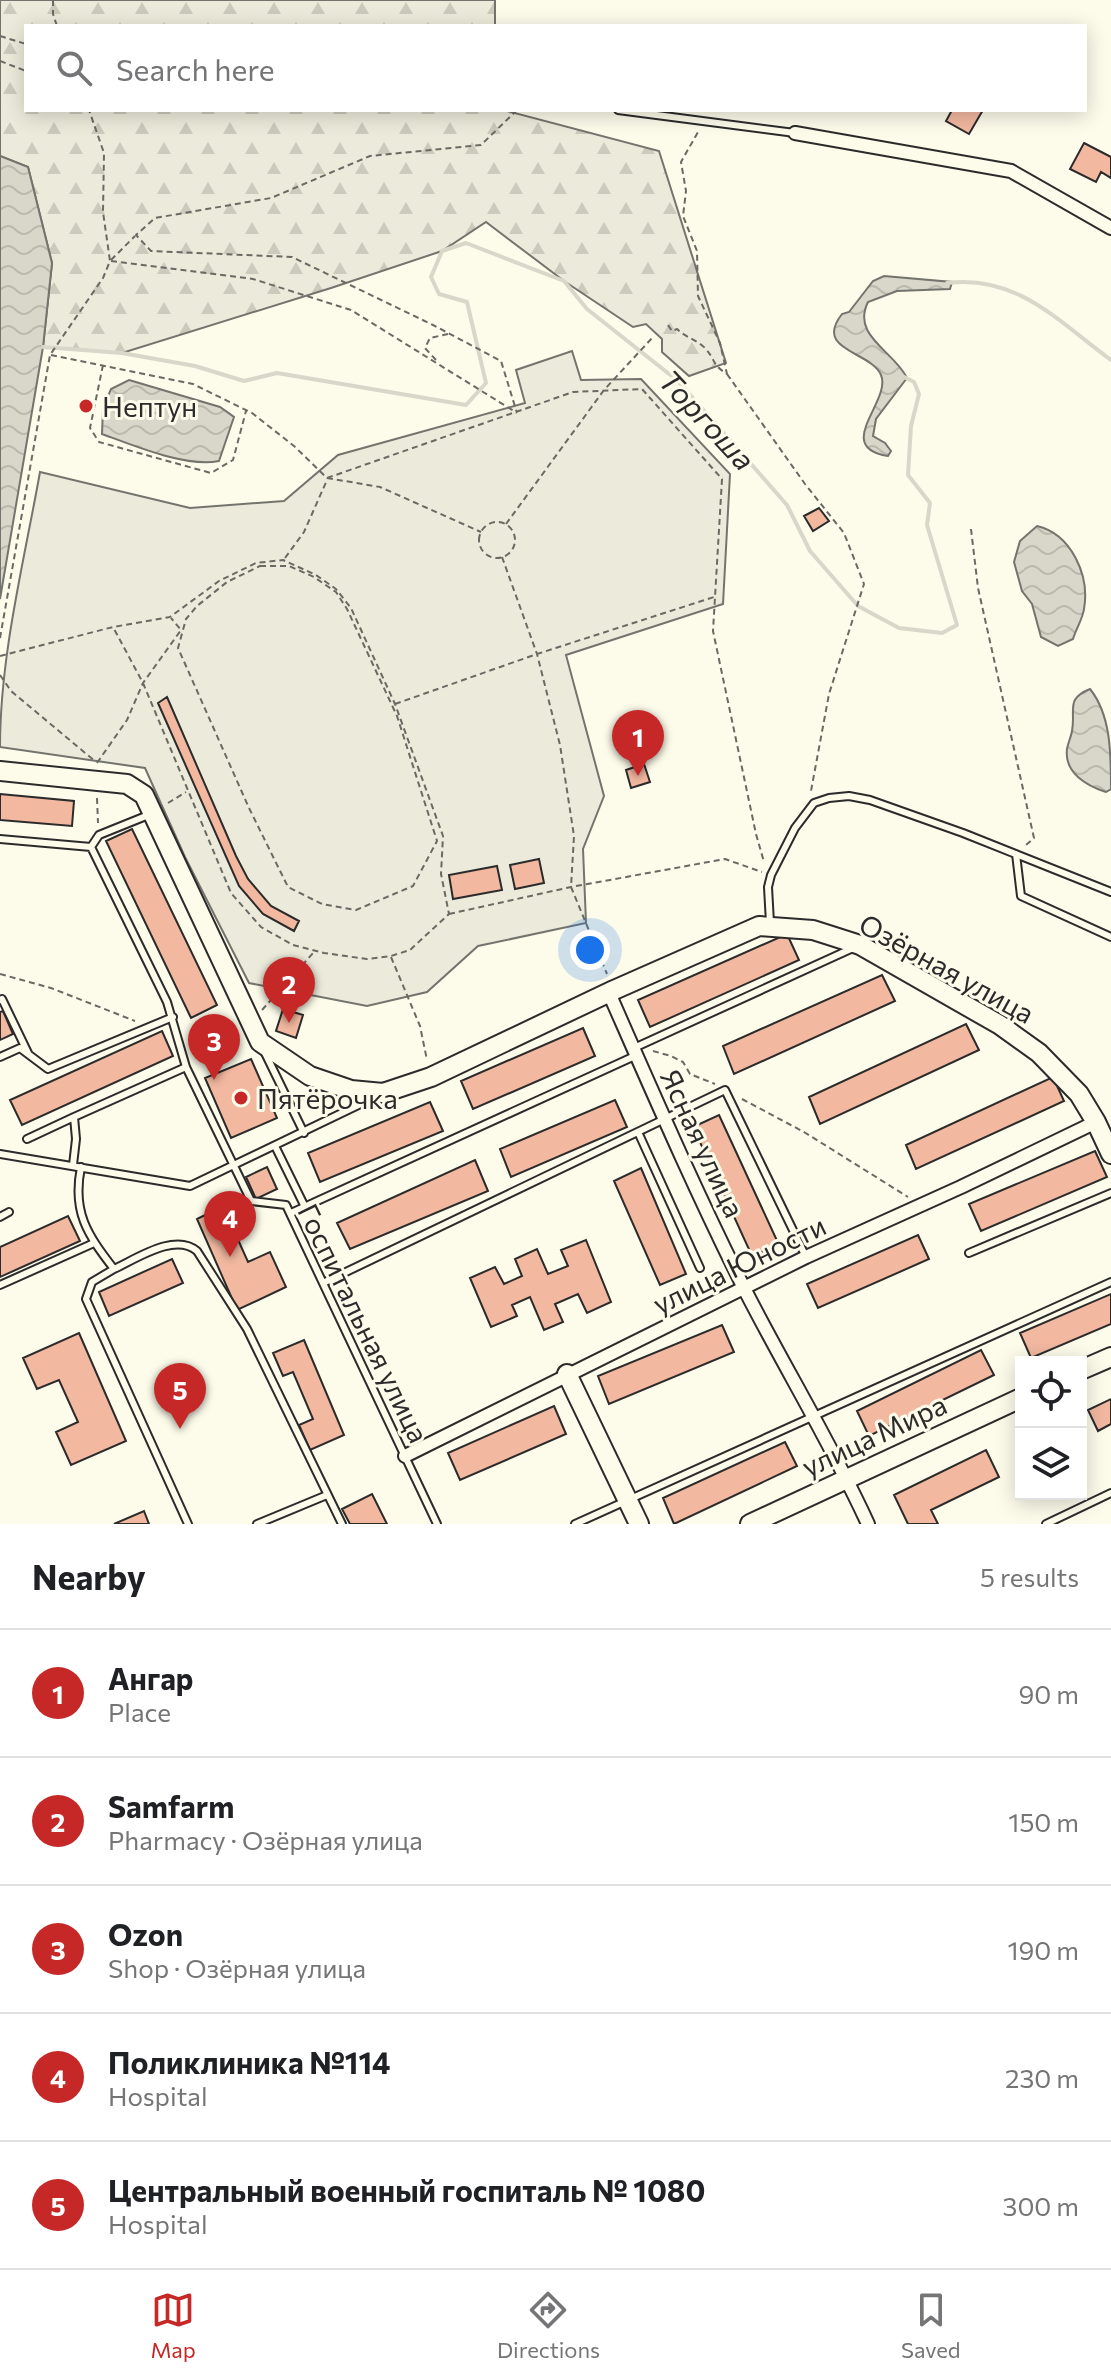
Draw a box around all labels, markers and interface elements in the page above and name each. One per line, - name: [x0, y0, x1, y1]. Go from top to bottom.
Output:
- search box: [24, 24, 1087, 112]
- icon: search: [52, 46, 96, 90]
- text: Search here: [116, 50, 275, 87]
- water label: Торгоша: [652, 361, 764, 477]
- place label: Нептун: [102, 389, 197, 423]
- marker: Нептун: [77, 397, 95, 415]
- pin: 1: [612, 710, 664, 776]
- street label: Озёрная улица: [854, 906, 1040, 1030]
- your location: [570, 930, 610, 970]
- pin: 2: [263, 957, 315, 1023]
- pin: 3: [188, 1014, 240, 1080]
- street label: Ясная улица: [654, 1063, 752, 1223]
- place label: Пятёрочка: [257, 1081, 398, 1115]
- marker: Пятёрочка: [232, 1089, 250, 1107]
- pin: 4: [204, 1191, 256, 1257]
- street label: Госпитальная улица: [291, 1198, 437, 1448]
- street label: улица Юности: [647, 1208, 831, 1320]
- map controls: [1015, 1356, 1087, 1500]
- button: locate: [1015, 1356, 1087, 1428]
- pin: 5: [154, 1363, 206, 1429]
- street label: улица Мира: [796, 1387, 952, 1483]
- button: layers: [1015, 1428, 1087, 1500]
- text: Nearby: [32, 1555, 146, 1597]
- text: 5 results: [980, 1561, 1079, 1592]
- text: Ангар: [108, 1659, 193, 1696]
- text: 1: [52, 1678, 64, 1709]
- text: 90 m: [1019, 1678, 1079, 1709]
- text: Place: [108, 1696, 171, 1727]
- text: Samfarm: [108, 1787, 234, 1824]
- text: 2: [51, 1806, 65, 1837]
- text: 150 m: [1008, 1806, 1079, 1837]
- text: Pharmacy · Озёрная улица: [108, 1824, 423, 1855]
- text: Ozon: [108, 1915, 183, 1952]
- text: 3: [50, 1934, 66, 1965]
- text: 190 m: [1007, 1934, 1079, 1965]
- text: Shop · Озёрная улица: [108, 1952, 366, 1983]
- text: Поликлиника №114: [108, 2043, 390, 2080]
- text: 4: [50, 2062, 66, 2093]
- text: 230 m: [1005, 2062, 1079, 2093]
- text: Hospital: [108, 2080, 208, 2111]
- text: Центральный военный госпиталь № 1080: [108, 2171, 705, 2208]
- text: 5: [50, 2190, 66, 2221]
- text: 300 m: [1003, 2190, 1079, 2221]
- text: Hospital: [108, 2208, 208, 2239]
- tab: Map: [151, 2288, 196, 2363]
- tab: Directions: [497, 2288, 600, 2363]
- tab: Saved: [901, 2288, 960, 2363]

